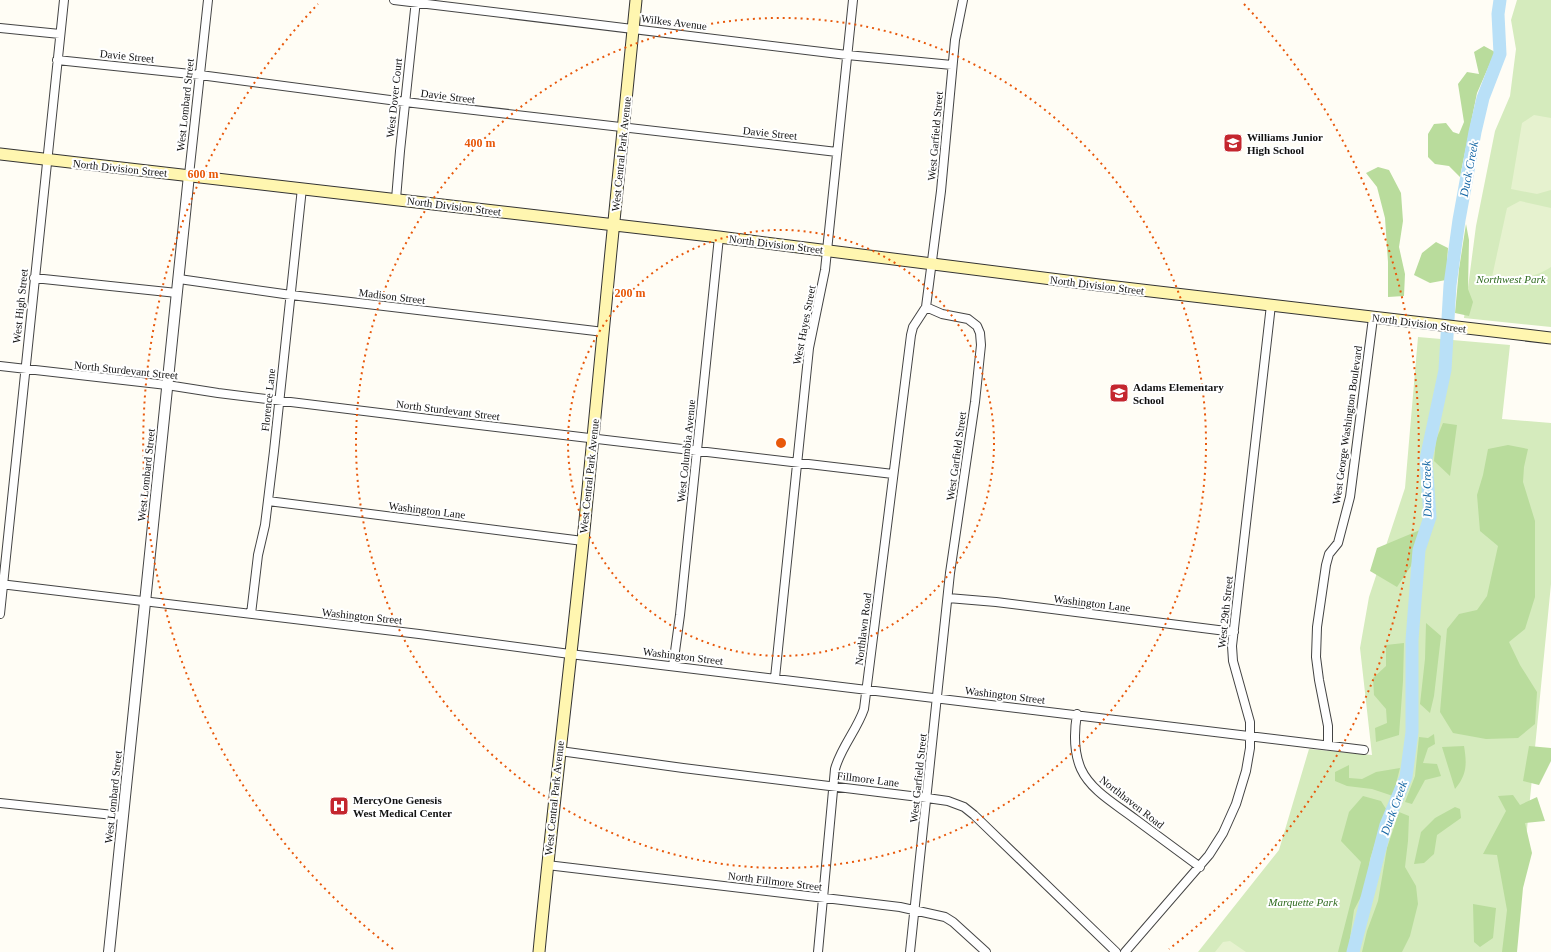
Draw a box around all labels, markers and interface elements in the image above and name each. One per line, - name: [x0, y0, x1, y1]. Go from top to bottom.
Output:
- street label: Wilkes Avenue: [640, 12, 708, 32]
- street label: Davie Street: [99, 47, 155, 65]
- street label: West Lombard Street: [174, 58, 196, 152]
- street label: West Dover Court: [384, 58, 404, 138]
- street label: Davie Street: [420, 87, 476, 105]
- street label: West Garfield Street: [925, 91, 945, 181]
- street label: West Central Park Avenue: [609, 96, 633, 212]
- street label: Davie Street: [742, 124, 798, 142]
- place label: Williams Junior High School: [1247, 131, 1323, 156]
- school or university icon: Williams Junior High School: [1222, 132, 1244, 154]
- text: 400 m: [465, 136, 496, 150]
- water label: Duck Creek: [1457, 139, 1481, 199]
- street label: North Division Street: [72, 157, 168, 179]
- text: 600 m: [188, 167, 219, 181]
- street label: North Division Street: [406, 194, 502, 218]
- street label: North Division Street: [728, 232, 824, 256]
- street label: West High Street: [10, 268, 30, 344]
- street label: North Division Street: [1049, 273, 1145, 297]
- park label: Northwest Park: [1475, 273, 1547, 285]
- street label: West Hayes Street: [790, 284, 818, 366]
- street label: Madison Street: [358, 286, 426, 306]
- text: 200 m: [615, 286, 646, 300]
- street label: North Division Street: [1371, 311, 1467, 335]
- street label: West George Washington Boulevard: [1330, 344, 1364, 505]
- street label: North Sturdevant Street: [73, 359, 179, 381]
- street label: Florence Lane: [259, 368, 277, 432]
- place label: Adams Elementary School: [1133, 381, 1224, 406]
- school or university icon: Adams Elementary School: [1108, 382, 1130, 404]
- street label: North Sturdevant Street: [395, 398, 501, 422]
- street label: West Columbia Avenue: [675, 399, 697, 503]
- street label: West Garfield Street: [944, 411, 968, 501]
- street label: West Central Park Avenue: [577, 418, 601, 534]
- street label: West Lombard Street: [135, 428, 157, 522]
- centre of rings: [774, 436, 788, 450]
- water label: Duck Creek: [1419, 460, 1435, 518]
- street label: Washington Lane: [388, 499, 466, 521]
- street label: West 29th Street: [1215, 575, 1235, 649]
- street label: Northlawn Road: [853, 592, 873, 666]
- street label: Washington Lane: [1053, 592, 1131, 614]
- street label: Washington Street: [321, 606, 403, 626]
- street label: Washington Street: [642, 645, 724, 667]
- street label: Washington Street: [964, 684, 1046, 706]
- street label: West Garfield Street: [907, 733, 929, 823]
- street label: West Central Park Avenue: [542, 740, 566, 856]
- street label: West Lombard Street: [102, 750, 124, 844]
- street label: Fillmore Lane: [836, 769, 900, 789]
- street label: Northhaven Road: [1098, 773, 1167, 831]
- water label: Duck Creek: [1377, 778, 1410, 838]
- place label: MercyOne Genesis West Medical Center: [353, 794, 452, 819]
- hospital icon: MercyOne Genesis West Medical Center: [328, 795, 350, 817]
- street label: North Fillmore Street: [727, 869, 823, 893]
- park label: Marquette Park: [1267, 896, 1339, 908]

